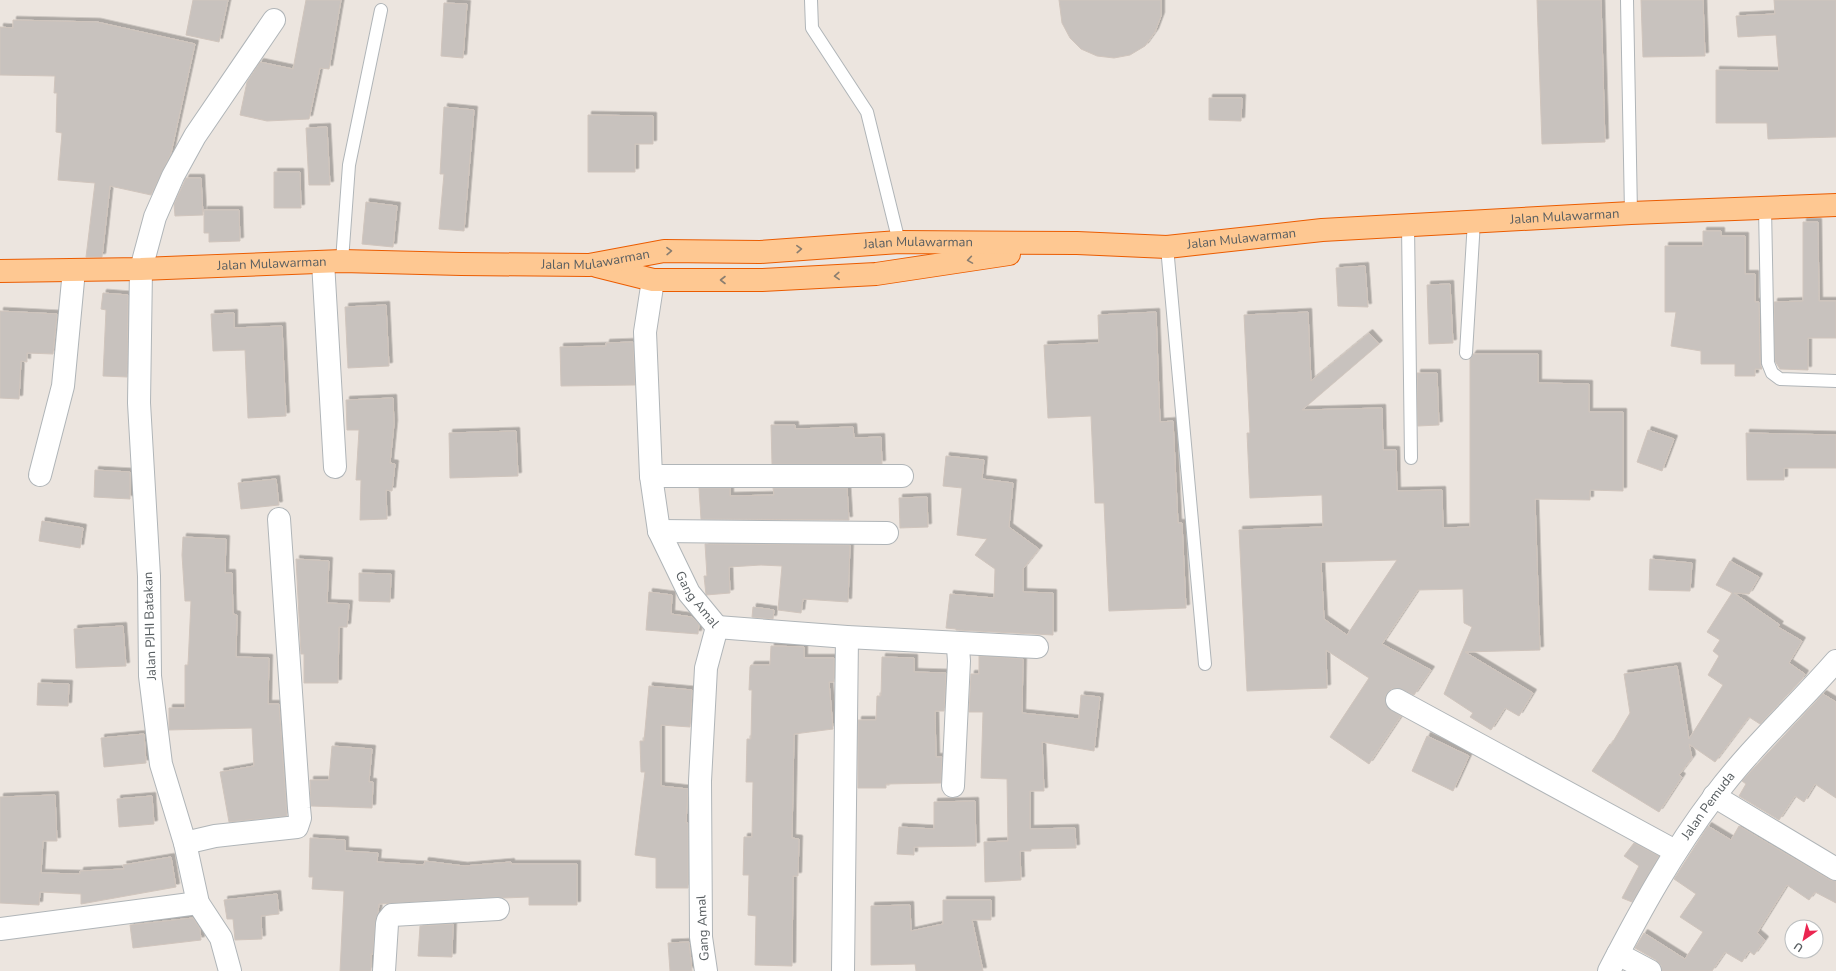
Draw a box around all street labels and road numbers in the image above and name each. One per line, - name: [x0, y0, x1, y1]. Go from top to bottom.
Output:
- street label: Jalan Mulawarman: [1509, 205, 1620, 229]
- street label: Jalan Mulawarman: [1185, 224, 1297, 254]
- street label: Jalan Mulawarman: [862, 233, 973, 254]
- street label: Jalan Mulawarman: [540, 245, 651, 274]
- street label: Jalan Mulawarman: [216, 253, 327, 275]
- street label: Gang Amal: [671, 568, 723, 632]
- street label: Jalan PJHI Batakan: [139, 571, 161, 682]
- street label: Jalan Pemuda: [1677, 768, 1739, 844]
- street label: Gang Amal: [692, 894, 714, 961]

